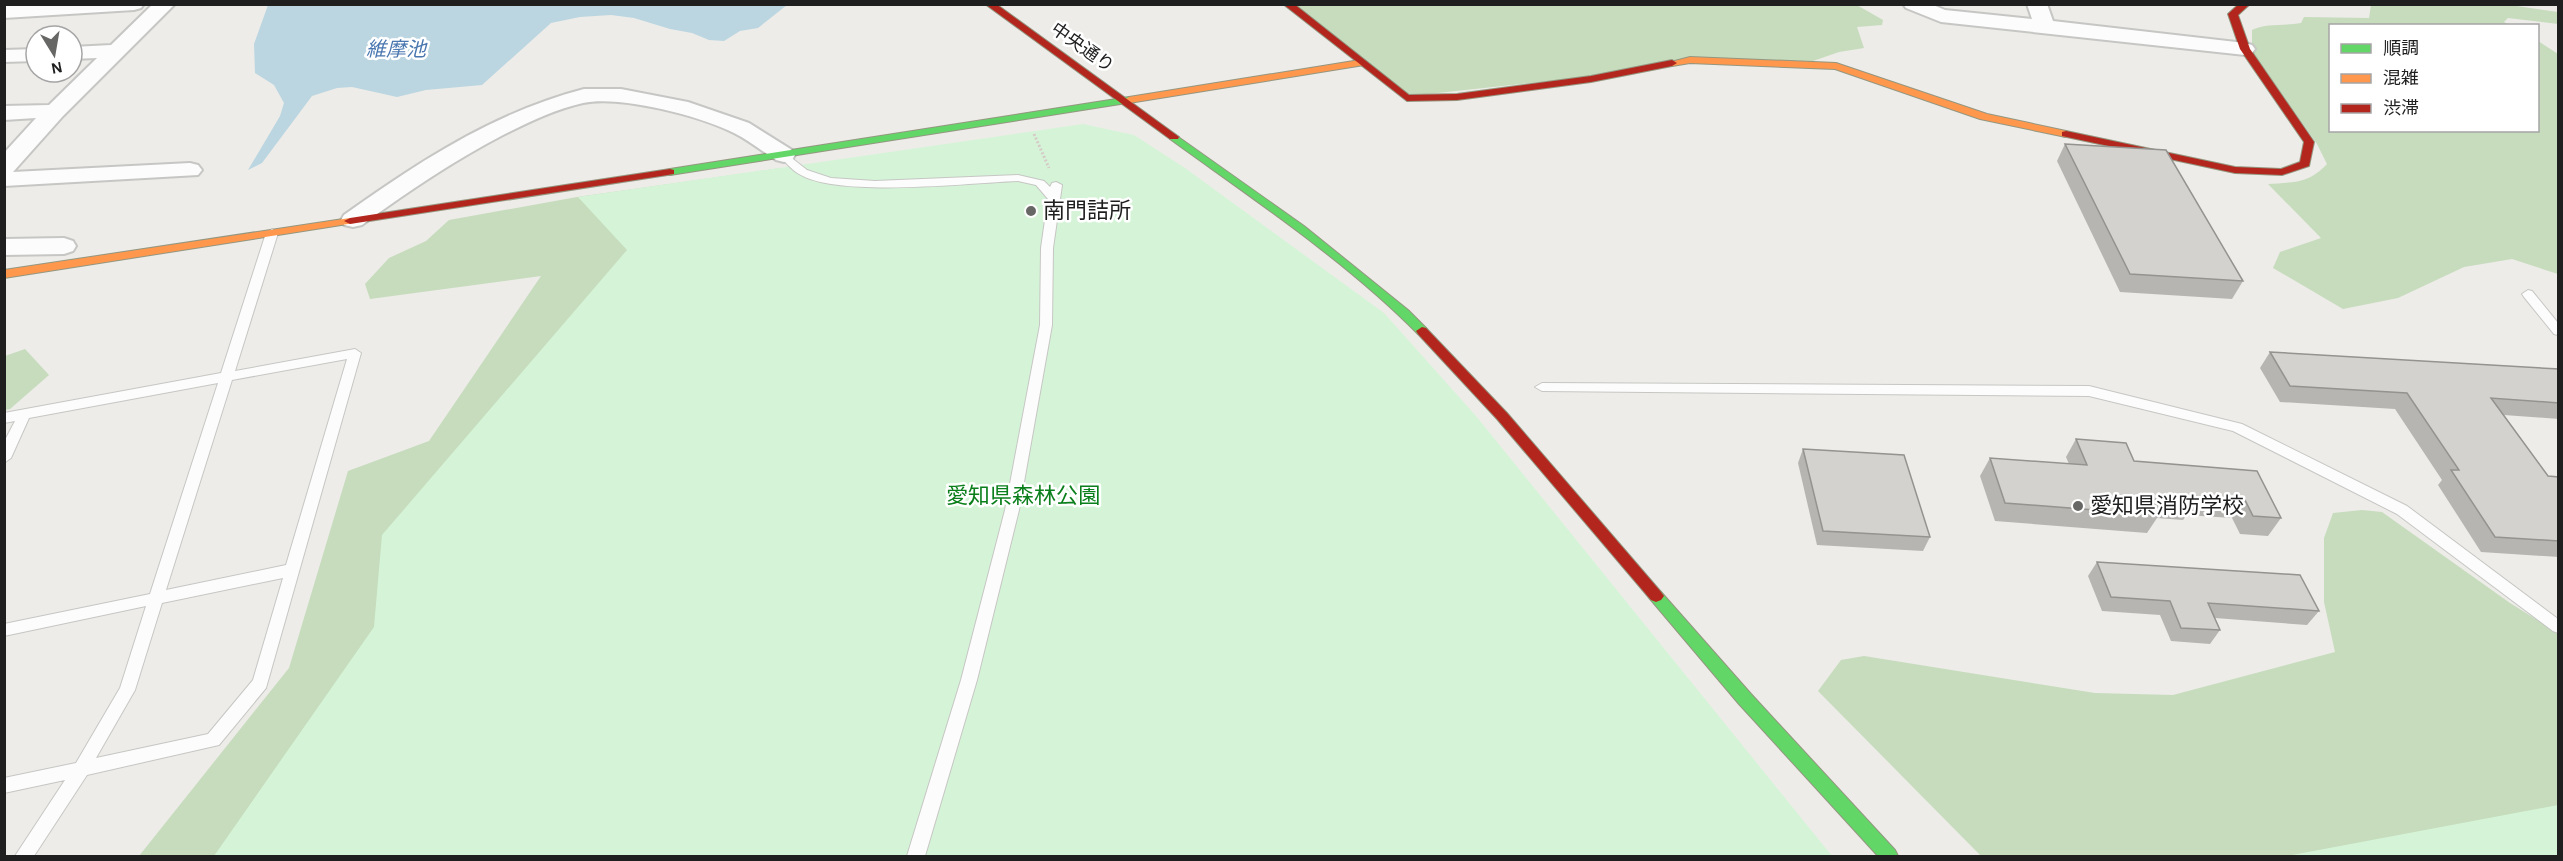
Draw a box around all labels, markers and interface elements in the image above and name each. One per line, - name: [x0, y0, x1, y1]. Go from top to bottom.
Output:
- street label: 中央通り: [1047, 19, 1117, 76]
- north arrow: [24, 24, 84, 84]
- legend: [2329, 24, 2539, 132]
- water label: 維摩池: [366, 39, 428, 60]
- text: 順調: [2383, 40, 2419, 58]
- text: N: [50, 59, 64, 77]
- text: 混雑: [2383, 68, 2419, 88]
- text: 渋滞: [2383, 99, 2419, 118]
- place label: 南門詰所: [1043, 199, 1131, 222]
- marker: 南門詰所: [1024, 204, 1038, 218]
- park label: 愛知県森林公園: [946, 484, 1100, 507]
- place label: 愛知県消防学校: [2090, 494, 2244, 517]
- marker: 愛知県消防学校: [2071, 499, 2085, 513]

